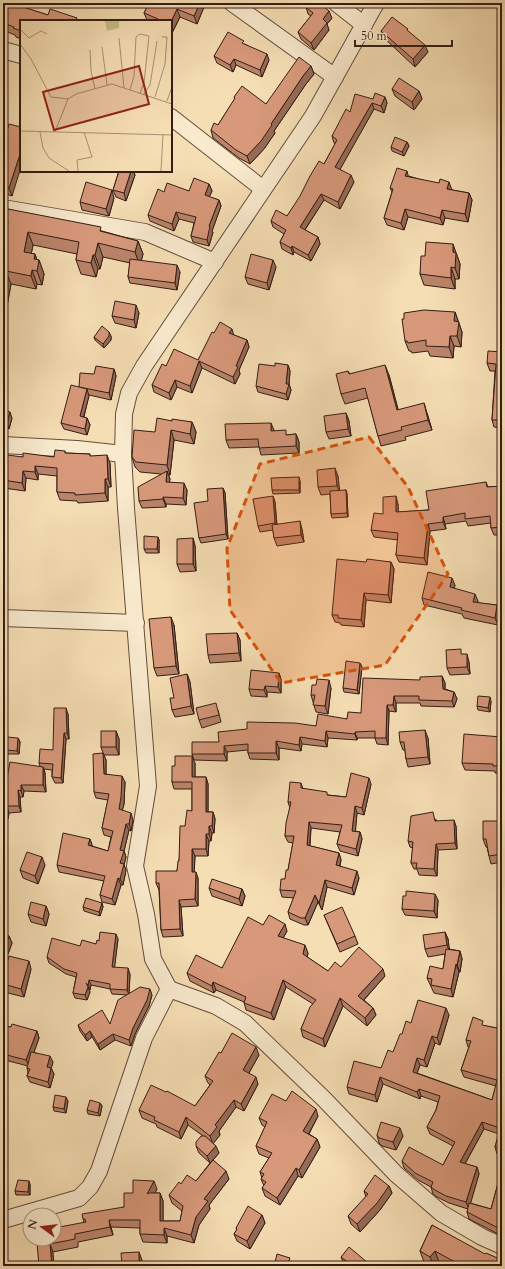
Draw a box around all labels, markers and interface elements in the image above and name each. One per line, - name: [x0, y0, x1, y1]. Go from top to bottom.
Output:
- inset map: [20, 20, 172, 172]
- scale bar: [355, 22, 452, 48]
- text: 50 m: [361, 28, 388, 44]
- north arrow: [22, 1207, 62, 1247]
- text: N: [24, 1218, 41, 1231]

